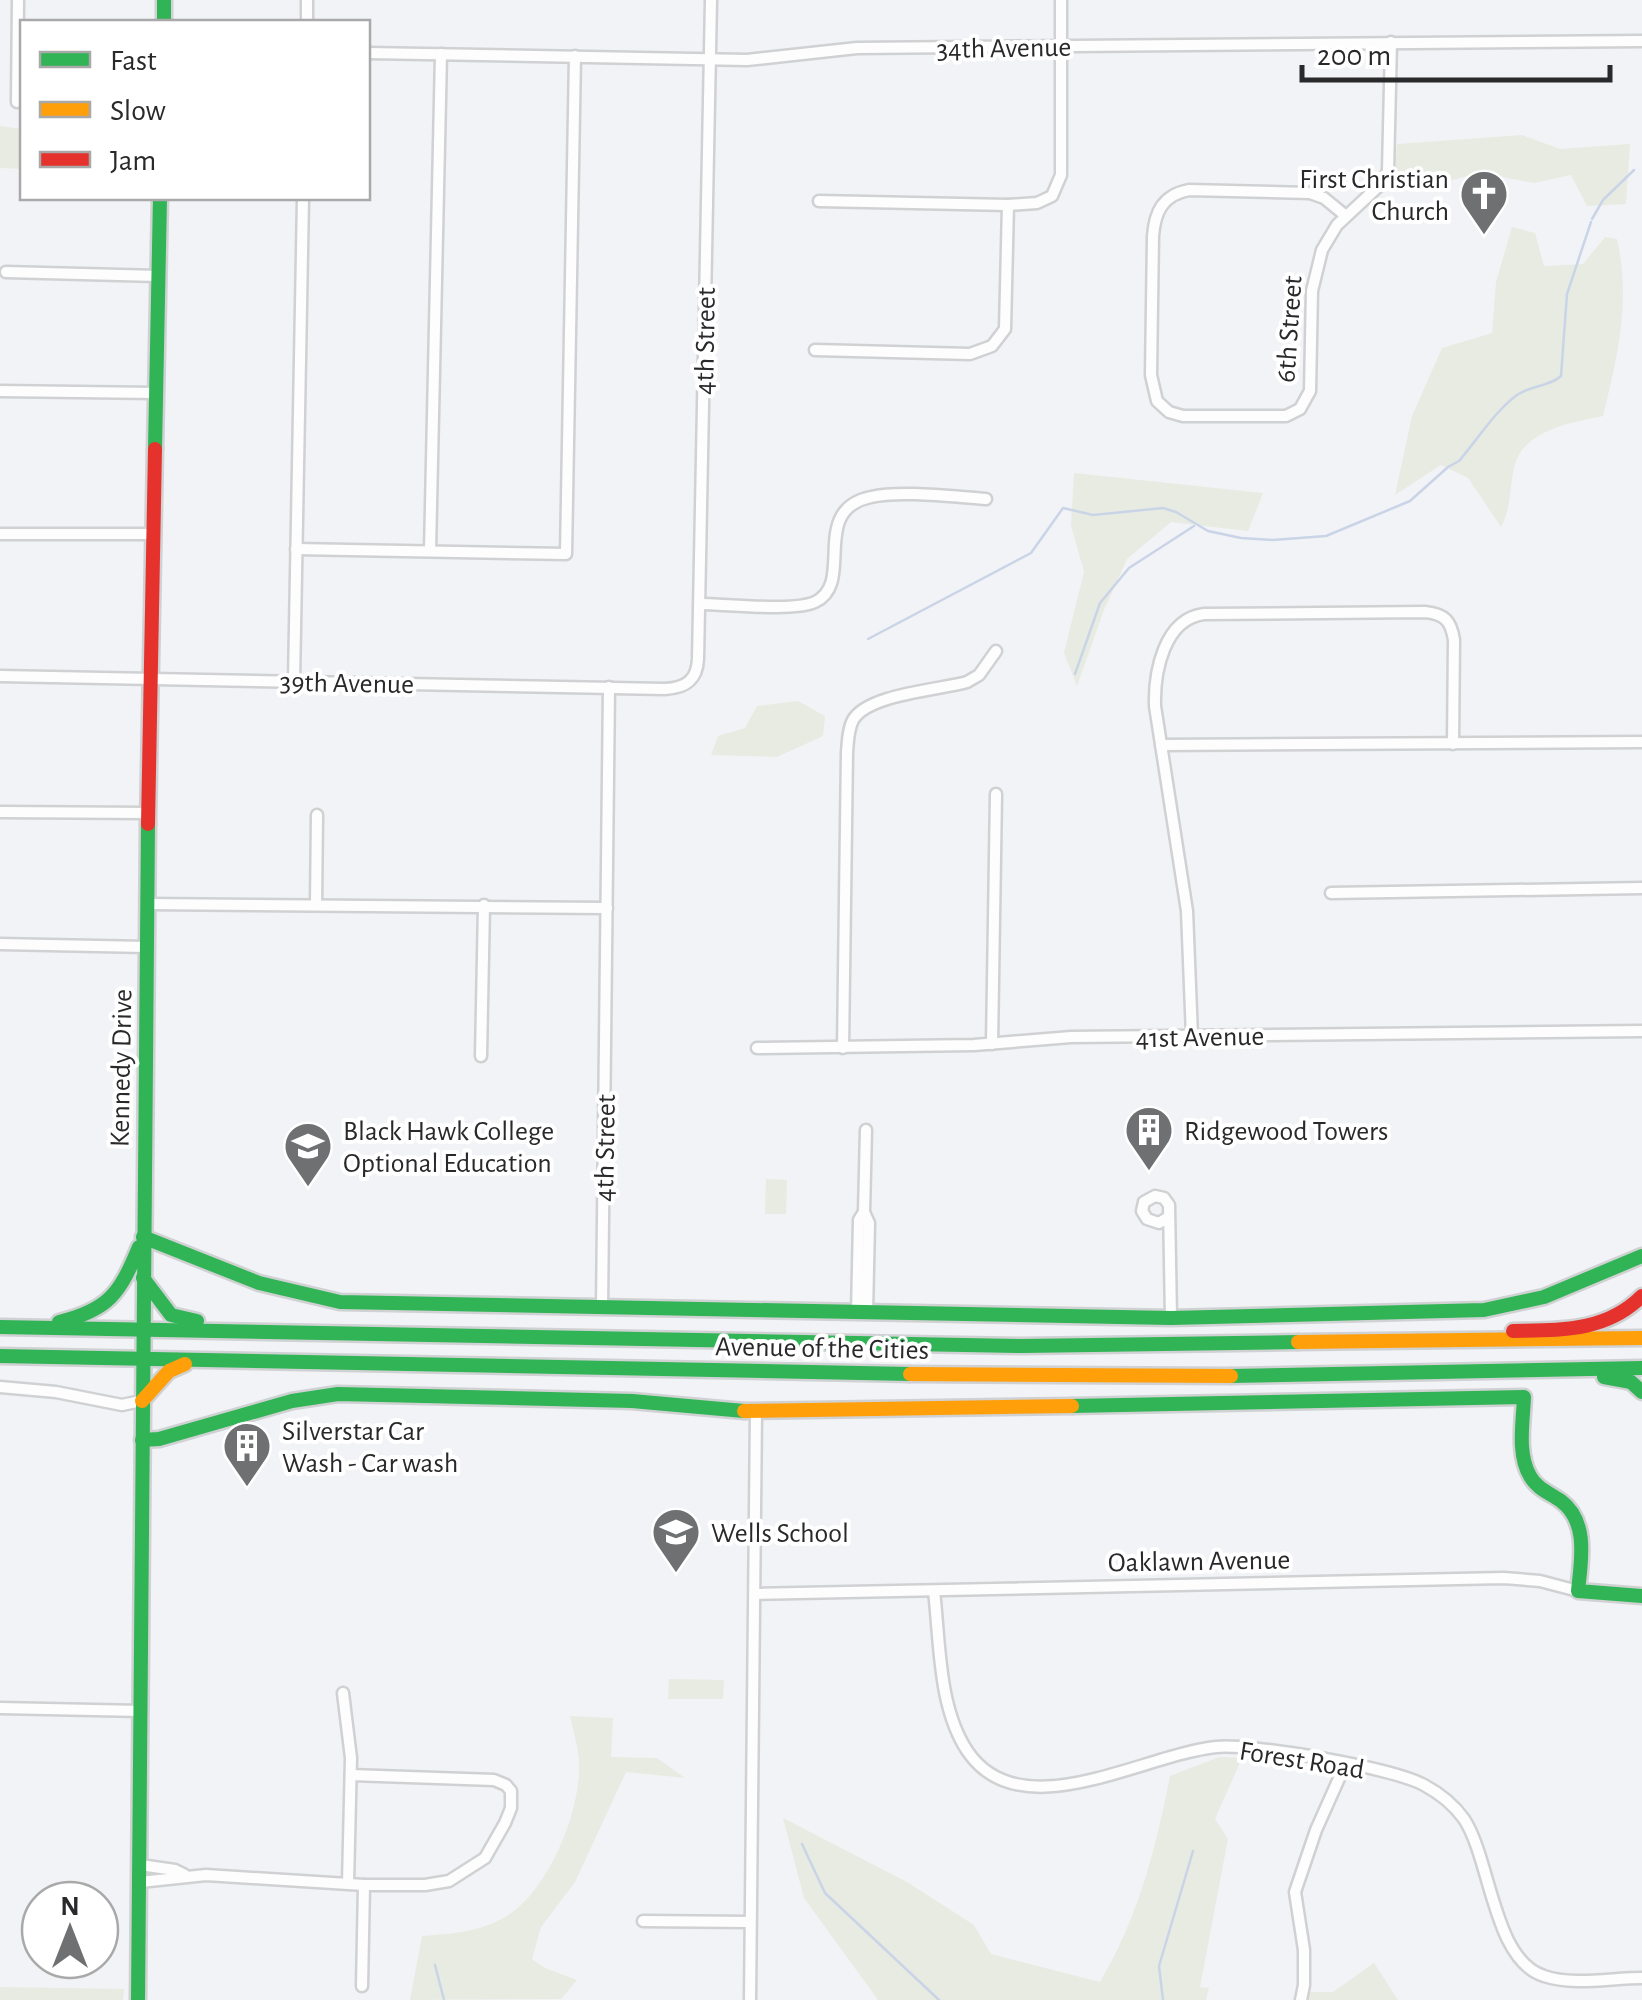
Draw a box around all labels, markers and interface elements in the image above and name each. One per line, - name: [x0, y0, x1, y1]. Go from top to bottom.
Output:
- legend: [20, 20, 370, 200]
- scale bar: [1302, 20, 1610, 82]
- street label: 34th Avenue: [936, 34, 1072, 64]
- text: 200 m: [1317, 41, 1391, 71]
- text: Fast: [110, 46, 157, 76]
- text: Slow: [110, 96, 166, 126]
- text: Jam: [110, 146, 156, 176]
- place label: First Christian Church: [1299, 166, 1449, 226]
- church icon: First Christian Church: [1458, 168, 1510, 236]
- street label: 6th Street: [1272, 275, 1308, 384]
- street label: 4th Street: [691, 287, 721, 395]
- street label: 39th Avenue: [280, 669, 414, 699]
- street label: Kennedy Drive: [107, 989, 137, 1147]
- street label: 41st Avenue: [1135, 1023, 1265, 1053]
- street label: 4th Street: [591, 1094, 621, 1202]
- building icon: Ridgewood Towers: [1123, 1104, 1175, 1172]
- place label: Black Hawk College Optional Education: [343, 1118, 554, 1178]
- place label: Ridgewood Towers: [1184, 1118, 1389, 1146]
- school or university icon: Black Hawk College Optional Education: [282, 1120, 334, 1188]
- street label: Avenue of the Cities: [715, 1333, 929, 1365]
- place label: Silverstar Car Wash - Car wash: [282, 1418, 458, 1478]
- building icon: Silverstar Car Wash - Car wash: [221, 1420, 273, 1488]
- school or university icon: Wells School: [650, 1506, 702, 1574]
- place label: Wells School: [711, 1520, 849, 1548]
- street label: Oaklawn Avenue: [1108, 1546, 1291, 1578]
- street label: Forest Road: [1237, 1737, 1366, 1785]
- north arrow: [20, 1880, 120, 1980]
- text: N: [60, 1893, 80, 1921]

